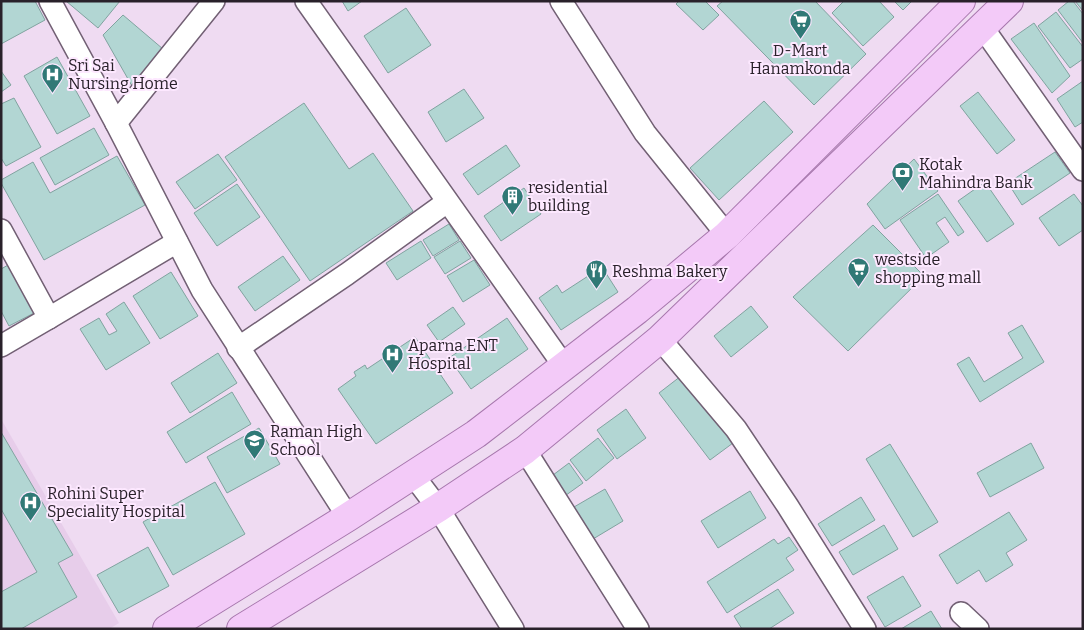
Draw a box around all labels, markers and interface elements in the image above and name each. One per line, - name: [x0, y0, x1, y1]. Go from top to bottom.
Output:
- supermarket icon: D-Mart Hanamkonda: [788, 9, 812, 40]
- place label: D-Mart Hanamkonda: [749, 41, 851, 78]
- place label: Sri Sai Nursing Home: [68, 56, 178, 93]
- hospital icon: Sri Sai Nursing Home: [40, 62, 64, 93]
- place label: Kotak Mahindra Bank: [919, 155, 1033, 192]
- bank icon: Kotak Mahindra Bank: [891, 161, 915, 192]
- place label: residential building: [528, 178, 608, 215]
- building icon: residential building: [500, 184, 524, 215]
- place label: westside shopping mall: [874, 250, 982, 287]
- supermarket icon: westside shopping mall: [847, 256, 871, 287]
- restaurant icon: Reshma Bakery: [584, 259, 608, 290]
- place label: Reshma Bakery: [612, 262, 728, 281]
- place label: Aparna ENT Hospital: [408, 336, 498, 373]
- hospital icon: Aparna ENT Hospital: [380, 342, 404, 373]
- place label: Raman High School: [270, 422, 363, 459]
- school or university icon: Raman High School: [242, 428, 266, 459]
- place label: Rohini Super Speciality Hospital: [47, 484, 185, 521]
- hospital icon: Rohini Super Speciality Hospital: [19, 490, 43, 521]

